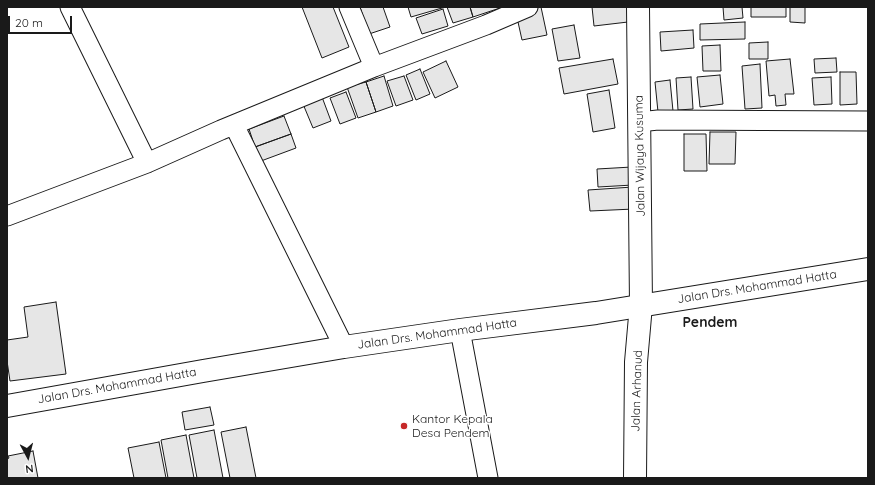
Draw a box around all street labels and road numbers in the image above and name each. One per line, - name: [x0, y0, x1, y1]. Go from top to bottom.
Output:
- street label: Jalan Wijaya Kusuma: [632, 95, 648, 217]
- street label: Jalan Drs. Mohammad Hatta: [676, 267, 838, 307]
- street label: Jalan Drs. Mohammad Hatta: [356, 316, 518, 352]
- street label: Jalan Arhanud: [628, 350, 646, 432]
- street label: Jalan Drs. Mohammad Hatta: [36, 365, 198, 407]

